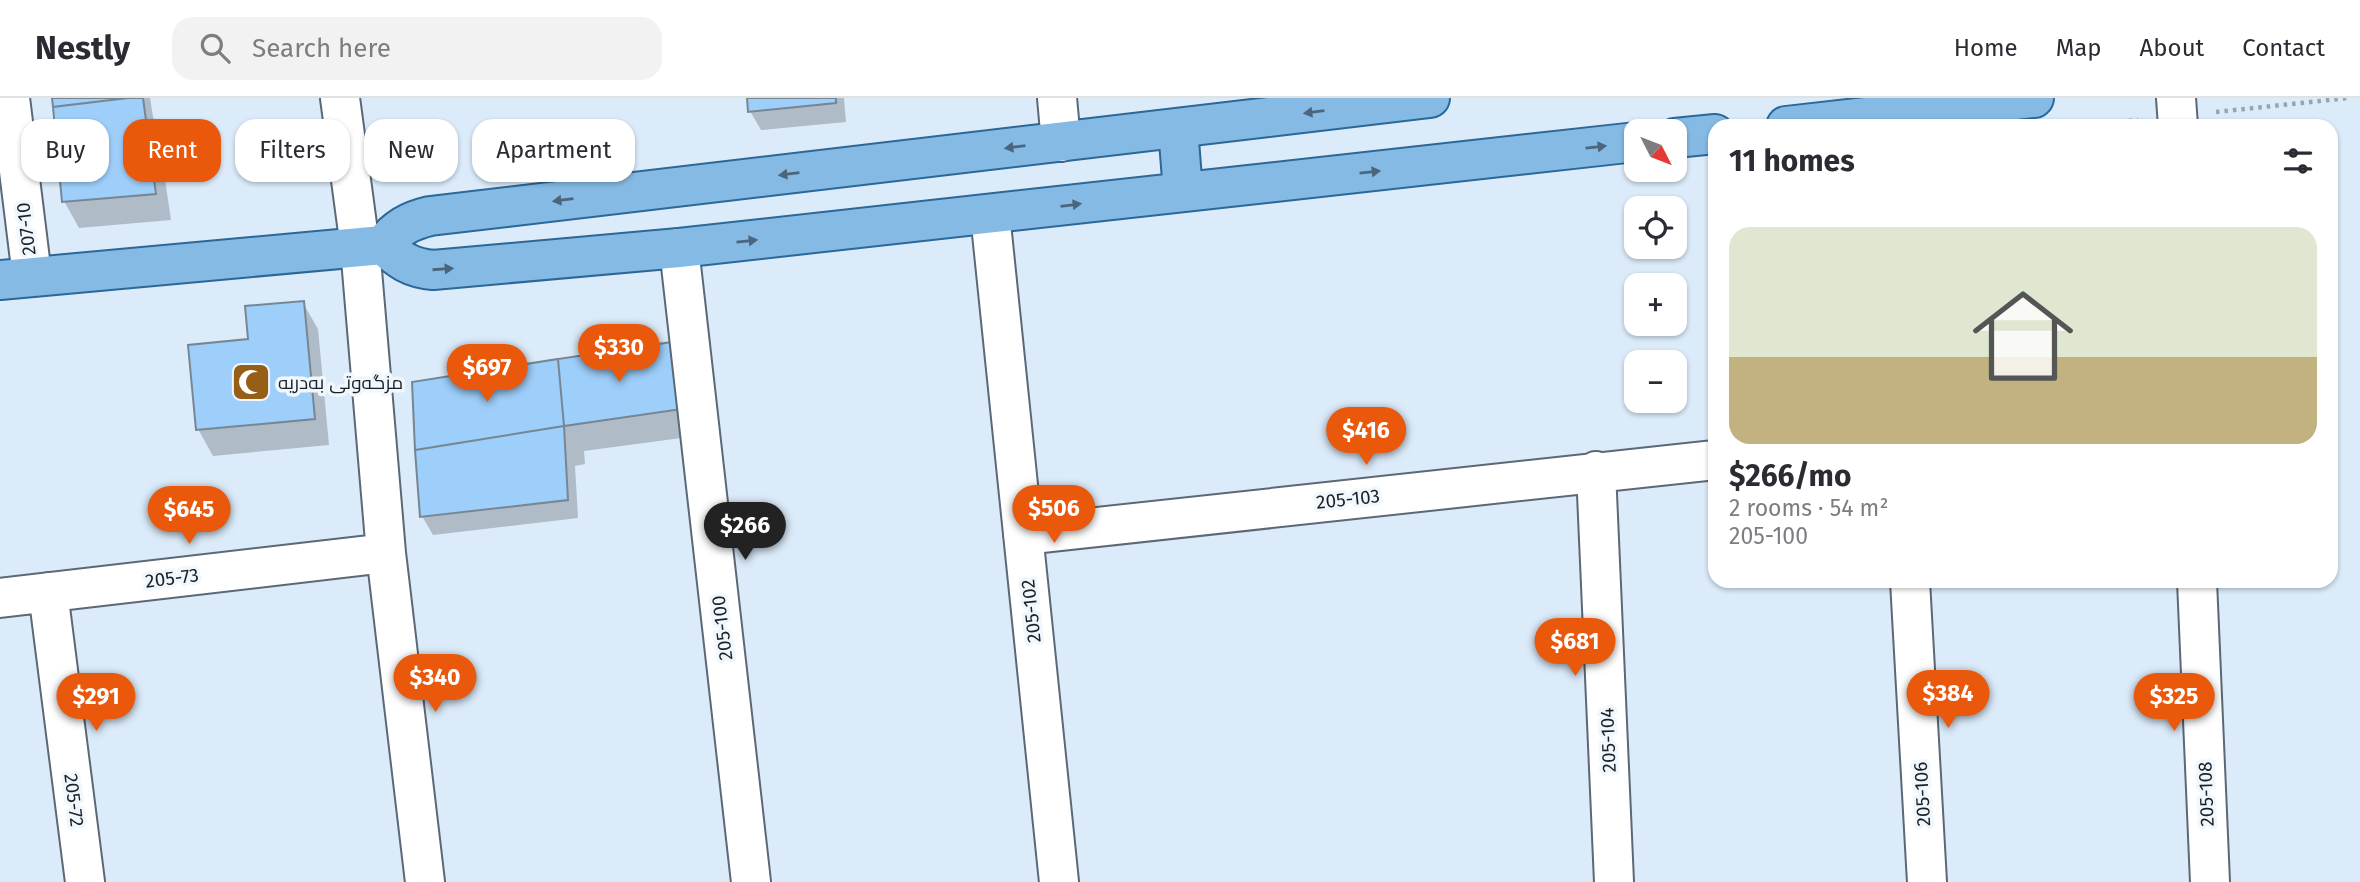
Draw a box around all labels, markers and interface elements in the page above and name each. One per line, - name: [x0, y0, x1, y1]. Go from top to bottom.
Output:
- search box: [172, 17, 662, 80]
- text: Nestly: [35, 28, 130, 68]
- icon: search: [196, 29, 234, 67]
- text: Search here: [252, 33, 391, 64]
- text: Home: [1954, 34, 2018, 62]
- text: Map: [2056, 34, 2102, 62]
- text: About: [2140, 34, 2204, 62]
- text: Contact: [2242, 34, 2325, 62]
- one-way arrow: [1303, 106, 1325, 117]
- chip: Buy: [21, 119, 109, 182]
- chip: Rent: [123, 119, 221, 182]
- chip: Filters: [235, 119, 350, 182]
- chip: New: [364, 119, 458, 182]
- chip: Apartment: [472, 119, 635, 182]
- north arrow: [1624, 119, 1687, 182]
- map controls: [1624, 119, 1687, 413]
- one-way arrow: [1585, 141, 1607, 152]
- one-way arrow: [1004, 142, 1026, 153]
- icon: filters: [2279, 142, 2317, 180]
- text: 11 homes: [1729, 143, 1855, 179]
- one-way arrow: [1359, 166, 1381, 177]
- one-way arrow: [778, 168, 800, 179]
- one-way arrow: [552, 195, 574, 206]
- button: locate: [1624, 196, 1687, 259]
- one-way arrow: [1060, 199, 1082, 210]
- street label: 207-10: [11, 201, 41, 257]
- one-way arrow: [736, 235, 758, 246]
- one-way arrow: [432, 263, 454, 274]
- button: +: [1624, 273, 1687, 336]
- icon: home: [1960, 273, 2086, 399]
- pin: $330: [578, 324, 660, 384]
- text: $330: [594, 333, 644, 361]
- pin: $697: [446, 344, 528, 404]
- button: −: [1624, 350, 1687, 413]
- text: $697: [463, 353, 511, 381]
- mosque icon: مزگه‌وتی به‌دریه: [230, 361, 272, 403]
- place label: مزگه‌وتی به‌دریه: [278, 371, 403, 394]
- pin: $416: [1325, 408, 1407, 467]
- text: $416: [1342, 416, 1390, 444]
- text: $266/mo: [1729, 458, 1852, 494]
- street label: 205-103: [1315, 484, 1381, 514]
- pin: $645: [148, 486, 230, 546]
- pin: $506: [1013, 486, 1095, 545]
- text: $506: [1028, 494, 1080, 522]
- text: 2 rooms · 54 m²: [1729, 494, 1888, 522]
- text: $645: [164, 495, 214, 523]
- pin: $266: [704, 503, 786, 562]
- text: $266: [720, 511, 770, 539]
- text: 205-100: [1729, 522, 1808, 550]
- street label: 205-73: [144, 563, 200, 593]
- street label: 205-102: [1016, 578, 1046, 644]
- street label: 205-100: [707, 594, 737, 662]
- pin: $681: [1534, 618, 1616, 678]
- text: $681: [1551, 627, 1599, 655]
- pin: $340: [394, 654, 476, 714]
- text: $340: [410, 663, 461, 691]
- pin: $384: [1907, 670, 1989, 730]
- pin: $291: [55, 674, 137, 733]
- pin: $325: [2133, 674, 2215, 733]
- text: $384: [1923, 679, 1973, 707]
- text: $291: [72, 682, 120, 710]
- text: $325: [2150, 682, 2198, 710]
- street label: 205-104: [1595, 707, 1621, 773]
- street label: 205-106: [1909, 761, 1935, 827]
- street label: 205-108: [2193, 761, 2219, 827]
- street label: 205-72: [59, 772, 89, 828]

